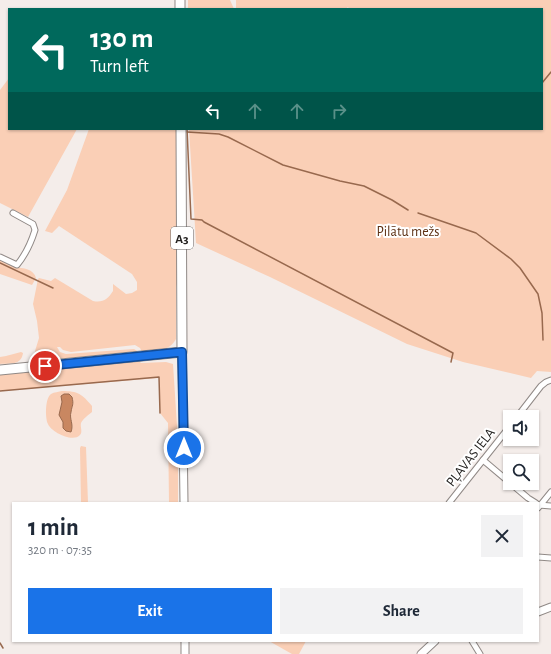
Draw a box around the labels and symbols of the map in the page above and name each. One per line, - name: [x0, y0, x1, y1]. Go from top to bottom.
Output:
- park label: Pilātu mežs: [376, 225, 440, 239]
- road number: A3: [171, 227, 193, 249]
- pin: [28, 349, 62, 383]
- street label: PĻAVAS IELA: [444, 426, 499, 490]
- position arrow: [163, 427, 205, 469]

